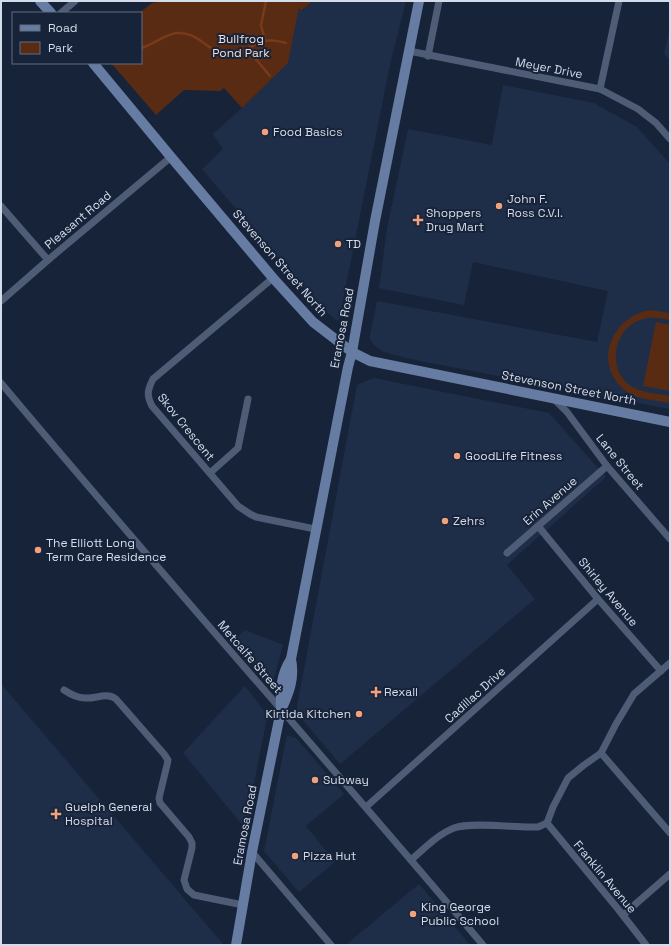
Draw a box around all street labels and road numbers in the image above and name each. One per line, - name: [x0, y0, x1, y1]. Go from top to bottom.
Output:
- street label: Meyer Drive: [514, 54, 584, 82]
- street label: Pleasant Road: [41, 187, 115, 253]
- street label: Stevenson Street North: [229, 206, 331, 320]
- street label: Eramosa Road: [326, 287, 358, 369]
- street label: Stevenson Street North: [500, 367, 638, 409]
- street label: Skov Crescent: [154, 390, 218, 464]
- street label: Lane Street: [592, 431, 648, 493]
- street label: Erin Avenue: [520, 473, 580, 529]
- street label: Shirley Avenue: [575, 554, 641, 630]
- street label: Metcalfe Street: [214, 617, 286, 697]
- street label: Cadillac Drive: [441, 663, 509, 727]
- street label: Eramosa Road: [229, 784, 261, 866]
- street label: Franklin Avenue: [570, 837, 640, 917]

